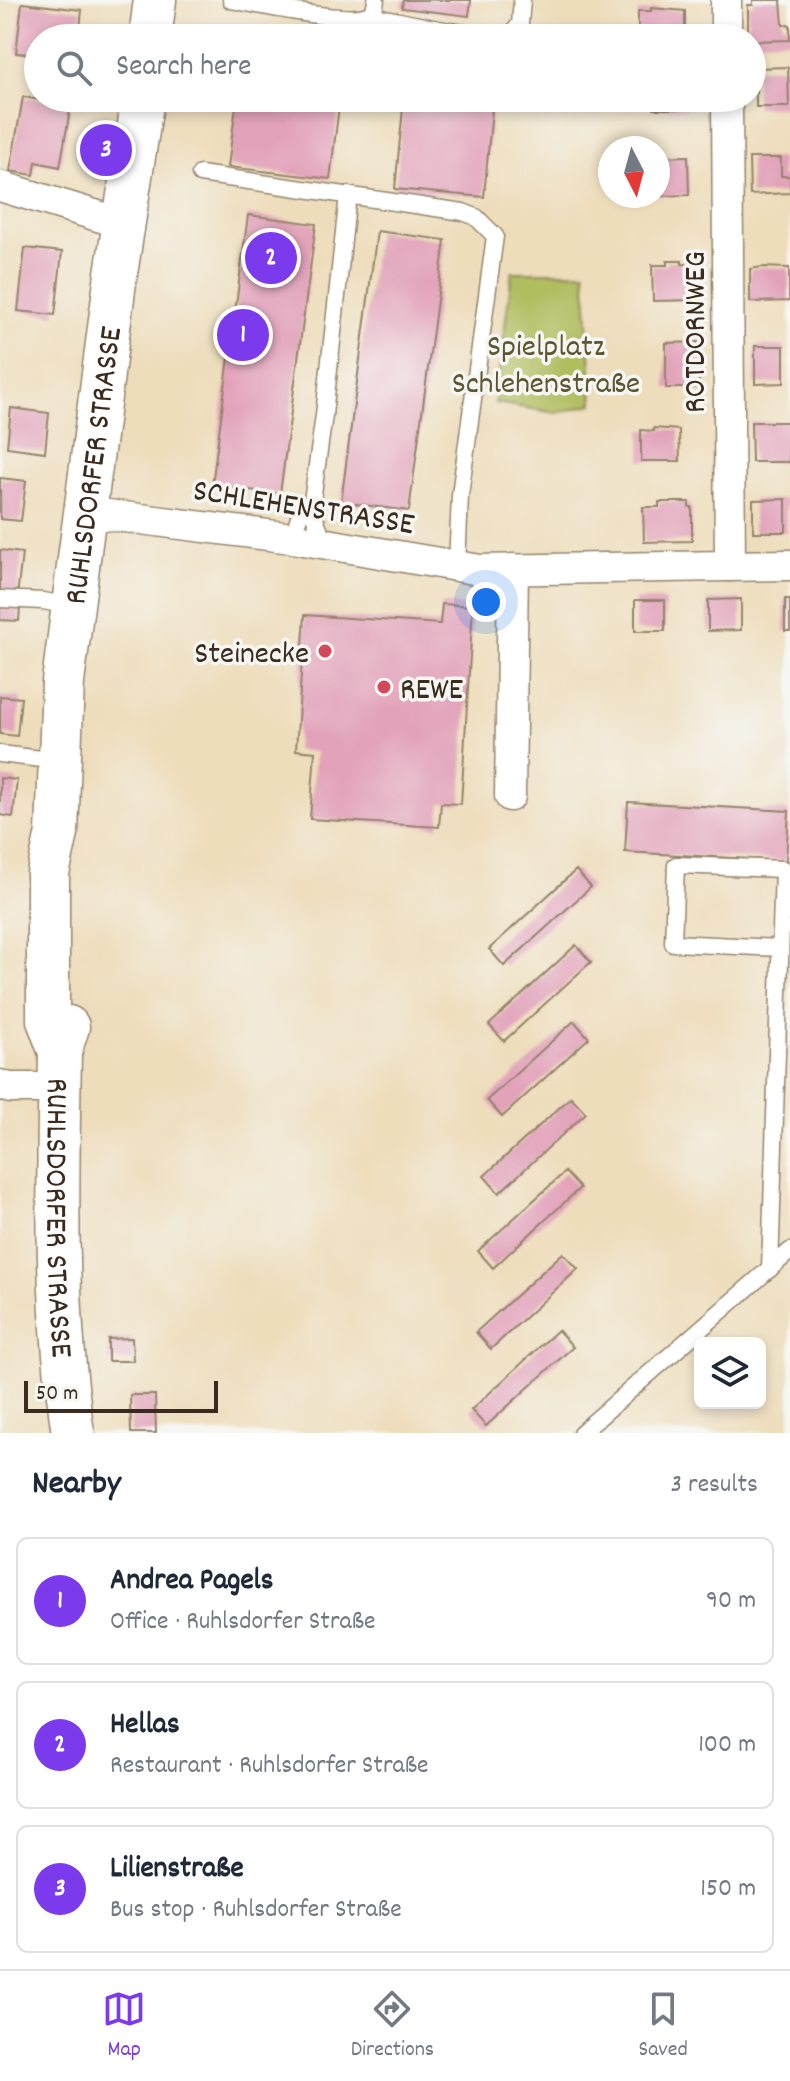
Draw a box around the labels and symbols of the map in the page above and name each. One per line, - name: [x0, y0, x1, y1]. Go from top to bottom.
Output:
- pin: 3: [80, 120, 132, 180]
- north arrow: [598, 136, 670, 208]
- pin: 2: [245, 228, 297, 288]
- street label: ROTDORNWEG: [675, 251, 721, 413]
- pin: 1: [217, 305, 269, 365]
- street label: RUHLSDORFER STRASSE: [55, 324, 137, 607]
- park label: Spielplatz Schlehenstraße: [452, 326, 640, 409]
- street label: SCHLEHENSTRASSE: [189, 470, 418, 550]
- your location: [466, 582, 506, 622]
- place label: Steinecke: [194, 633, 309, 679]
- marker: Steinecke: [316, 642, 334, 660]
- place label: REWE: [400, 669, 463, 715]
- marker: REWE: [375, 678, 393, 696]
- street label: RUHLSDORFER STRASSE: [30, 1077, 82, 1360]
- scale bar: [24, 1377, 218, 1413]

